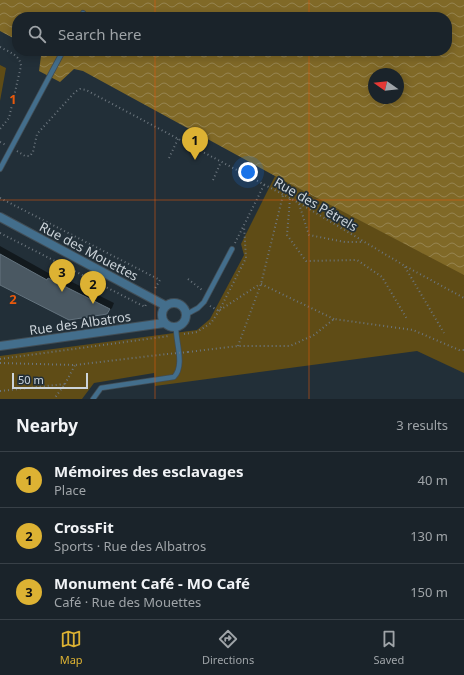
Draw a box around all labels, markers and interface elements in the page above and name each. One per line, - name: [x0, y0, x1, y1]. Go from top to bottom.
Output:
- search box: [12, 12, 452, 56]
- icon: search: [26, 23, 48, 45]
- text: Search here: [58, 24, 141, 44]
- north arrow: [368, 68, 404, 104]
- text: 1: [9, 90, 17, 108]
- pin: 1: [182, 127, 208, 160]
- your location: [238, 162, 258, 182]
- street label: Rue des Pétrels: [271, 173, 361, 235]
- street label: Rue des Mouettes: [36, 217, 142, 285]
- pin: 3: [49, 259, 75, 292]
- pin: 2: [80, 271, 106, 304]
- text: 2: [9, 290, 17, 308]
- street label: Rue des Albatros: [28, 307, 132, 339]
- scale bar: [12, 371, 88, 390]
- text: 50 m: [18, 372, 44, 387]
- text: Nearby: [16, 414, 78, 437]
- text: 3 results: [396, 416, 448, 434]
- text: Mémoires des esclavages: [54, 461, 243, 481]
- text: 1: [25, 471, 33, 489]
- text: 40 m: [418, 471, 448, 489]
- text: Place: [54, 481, 86, 499]
- text: CrossFit: [54, 517, 114, 537]
- text: 2: [25, 527, 33, 545]
- text: 130 m: [410, 527, 448, 545]
- text: Sports · Rue des Albatros: [54, 537, 206, 555]
- text: Monument Café - MO Café: [54, 573, 250, 593]
- text: 3: [25, 583, 33, 601]
- text: 150 m: [410, 583, 448, 601]
- text: Café · Rue des Mouettes: [54, 593, 201, 611]
- tab: Map: [60, 628, 83, 667]
- tab: Directions: [202, 628, 254, 667]
- tab: Saved: [374, 628, 404, 667]

